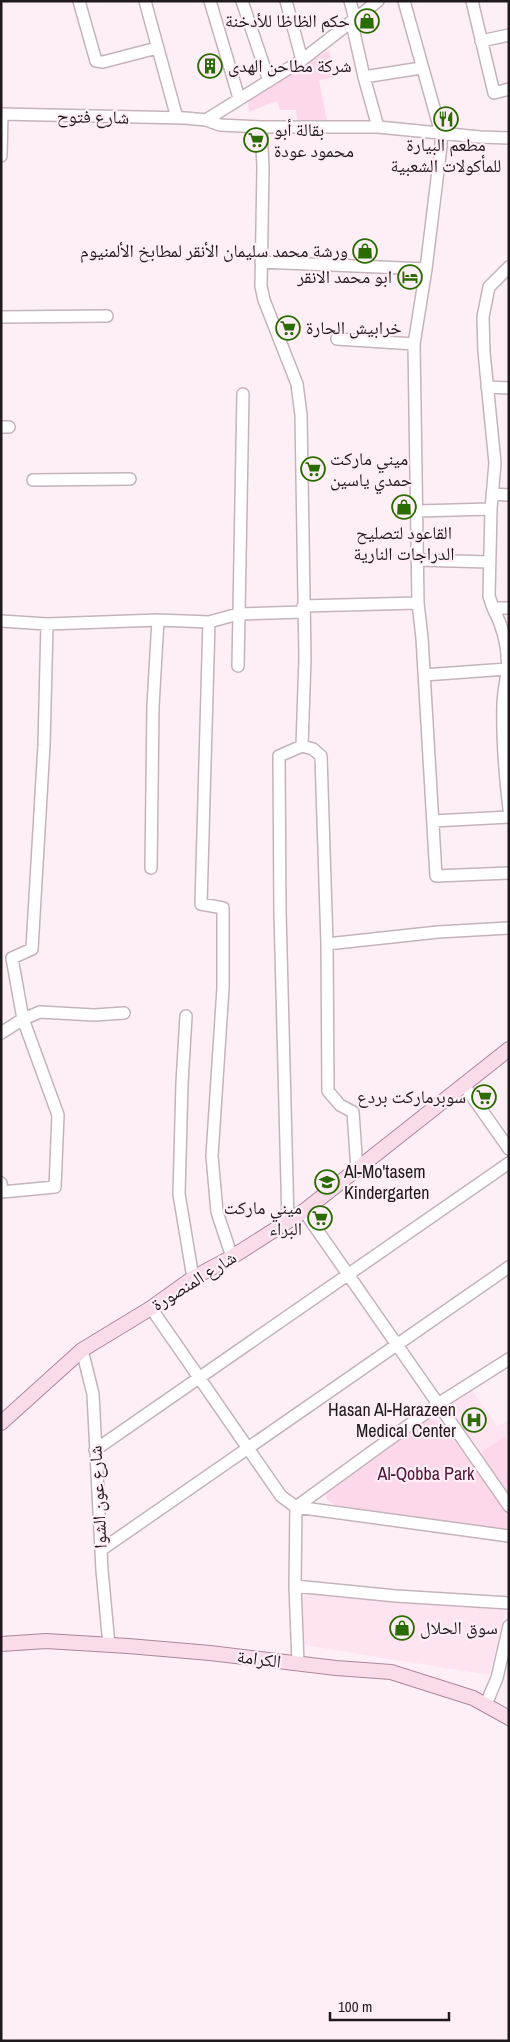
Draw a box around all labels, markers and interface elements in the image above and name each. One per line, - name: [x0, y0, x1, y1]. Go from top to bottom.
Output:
- place label: حكم الظاظا للأدخنة: [225, 8, 350, 33]
- shop icon: حكم الظاظا للأدخنة: [354, 8, 380, 34]
- building icon: شركة مطاحن الهدى: [197, 53, 223, 79]
- place label: شركة مطاحن الهدى: [228, 53, 352, 78]
- street label: شارع فتوح: [57, 103, 129, 130]
- restaurant icon: مطعم البيارة للمأكولات الشعبية: [433, 106, 459, 132]
- place label: بقالة أبو محمود عودة: [274, 117, 354, 163]
- supermarket icon: بقالة أبو محمود عودة: [243, 127, 269, 153]
- place label: مطعم البيارة للمأكولات الشعبية: [391, 132, 501, 178]
- place label: ورشة محمد سليمان الأنقر لمطابخ الألمنيوم: [80, 238, 348, 263]
- shop icon: ورشة محمد سليمان الأنقر لمطابخ الألمنيوم: [352, 238, 378, 264]
- place label: ابو محمد الانقر: [296, 264, 392, 289]
- hotel icon: ابو محمد الانقر: [397, 264, 423, 290]
- supermarket icon: خرابيش الحارة: [275, 315, 301, 341]
- place label: خرابيش الحارة: [306, 315, 402, 340]
- place label: ميني ماركت حمدي ياسين: [330, 446, 412, 495]
- supermarket icon: ميني ماركت حمدي ياسين: [300, 456, 326, 482]
- shop icon: القاعود لتصليح الدراجات النارية: [391, 494, 417, 520]
- place label: القاعود لتصليح الدراجات النارية: [353, 520, 455, 566]
- place label: سوبرماركت بردع: [357, 1084, 466, 1109]
- supermarket icon: سوبرماركت بردع: [471, 1084, 497, 1110]
- place label: Al-Mo'tasem Kindergarten: [343, 1159, 429, 1205]
- school or university icon: Al-Mo'tasem Kindergarten: [314, 1169, 340, 1195]
- place label: ميني ماركت البراء: [224, 1195, 302, 1241]
- supermarket icon: ميني ماركت البراء: [307, 1205, 333, 1231]
- street label: شارع المنصورة: [146, 1245, 241, 1317]
- place label: Hasan Al-Harazeen Medical Center: [328, 1397, 456, 1443]
- hospital icon: Hasan Al-Harazeen Medical Center: [461, 1407, 487, 1433]
- street label: شارع عون الشوا: [82, 1445, 113, 1549]
- park label: Al-Qobba Park: [377, 1461, 475, 1486]
- shop icon: سوق الحلال: [389, 1615, 415, 1641]
- place label: سوق الحلال: [420, 1615, 498, 1640]
- street label: الكرامة: [236, 1643, 283, 1674]
- scale bar: [330, 1990, 449, 2022]
- text: 100 m: [338, 1996, 372, 2017]

